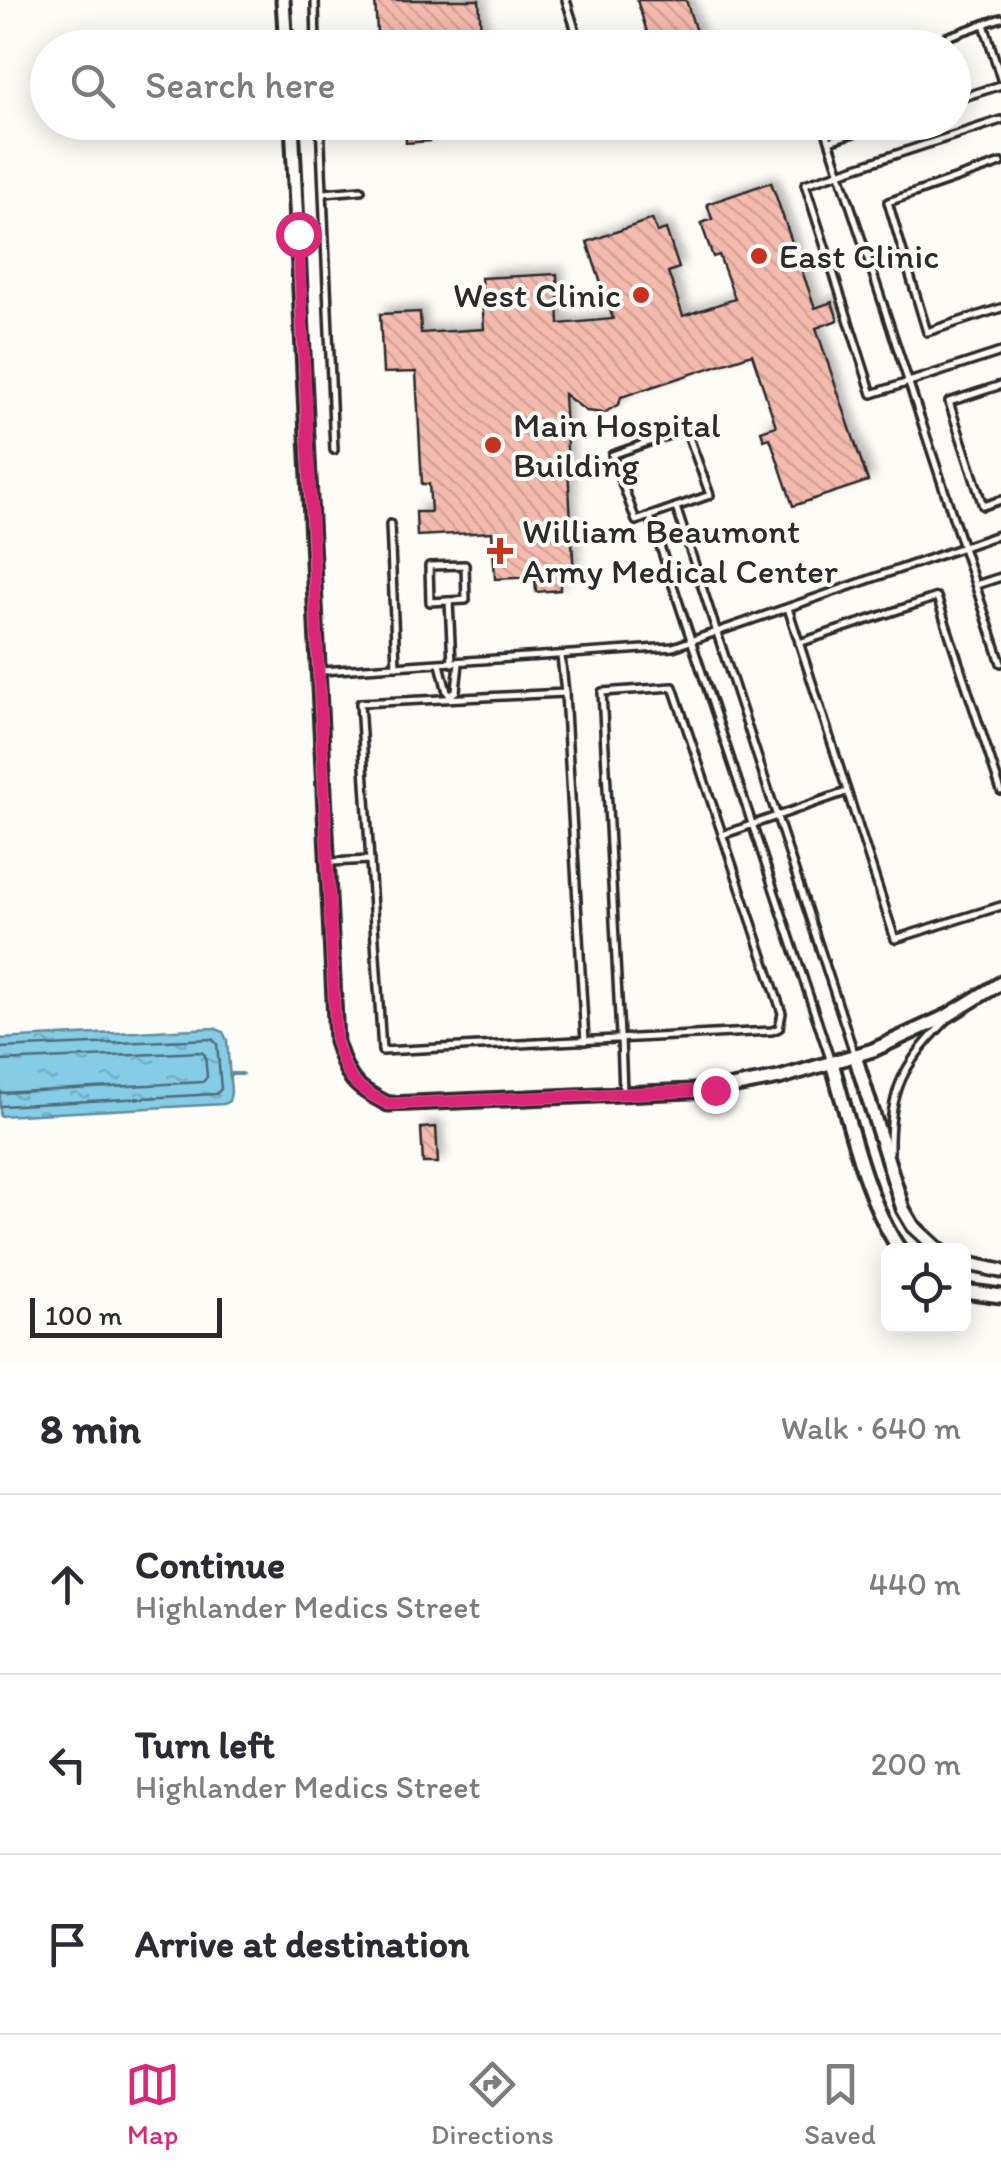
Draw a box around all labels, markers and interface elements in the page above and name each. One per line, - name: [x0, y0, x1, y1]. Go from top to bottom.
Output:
- search box: [30, 30, 971, 140]
- icon: search: [65, 58, 120, 113]
- text: Search here: [145, 62, 336, 108]
- route start: [276, 212, 322, 258]
- place label: East Clinic: [779, 235, 939, 277]
- marker: East Clinic: [748, 245, 770, 267]
- place label: West Clinic: [453, 274, 621, 316]
- marker: West Clinic: [630, 284, 652, 306]
- place label: Main Hospital Building: [513, 404, 721, 486]
- marker: Main Hospital Building: [482, 434, 504, 456]
- place label: William Beaumont Army Medical Center: [522, 510, 838, 592]
- marker: William Beaumont Army Medical Center: [487, 538, 513, 564]
- route end: [693, 1068, 739, 1114]
- map controls: [881, 1243, 971, 1333]
- button: locate: [881, 1243, 971, 1333]
- scale bar: [30, 1293, 222, 1338]
- text: 100 m: [45, 1298, 122, 1332]
- text: 8 min: [40, 1403, 141, 1454]
- text: Walk · 640 m: [781, 1409, 961, 1447]
- text: Continue: [135, 1542, 285, 1588]
- icon: ahead: [40, 1557, 95, 1612]
- text: 440 m: [869, 1565, 961, 1603]
- text: Highlander Medics Street: [135, 1588, 480, 1626]
- text: Turn left: [135, 1722, 275, 1768]
- icon: left: [40, 1737, 95, 1792]
- text: 200 m: [871, 1745, 961, 1783]
- text: Highlander Medics Street: [135, 1768, 480, 1806]
- icon: arrive: [40, 1917, 95, 1972]
- text: Arrive at destination: [135, 1921, 470, 1967]
- tab: Map: [125, 2057, 180, 2151]
- tab: Directions: [431, 2057, 554, 2151]
- tab: Saved: [804, 2057, 876, 2151]

